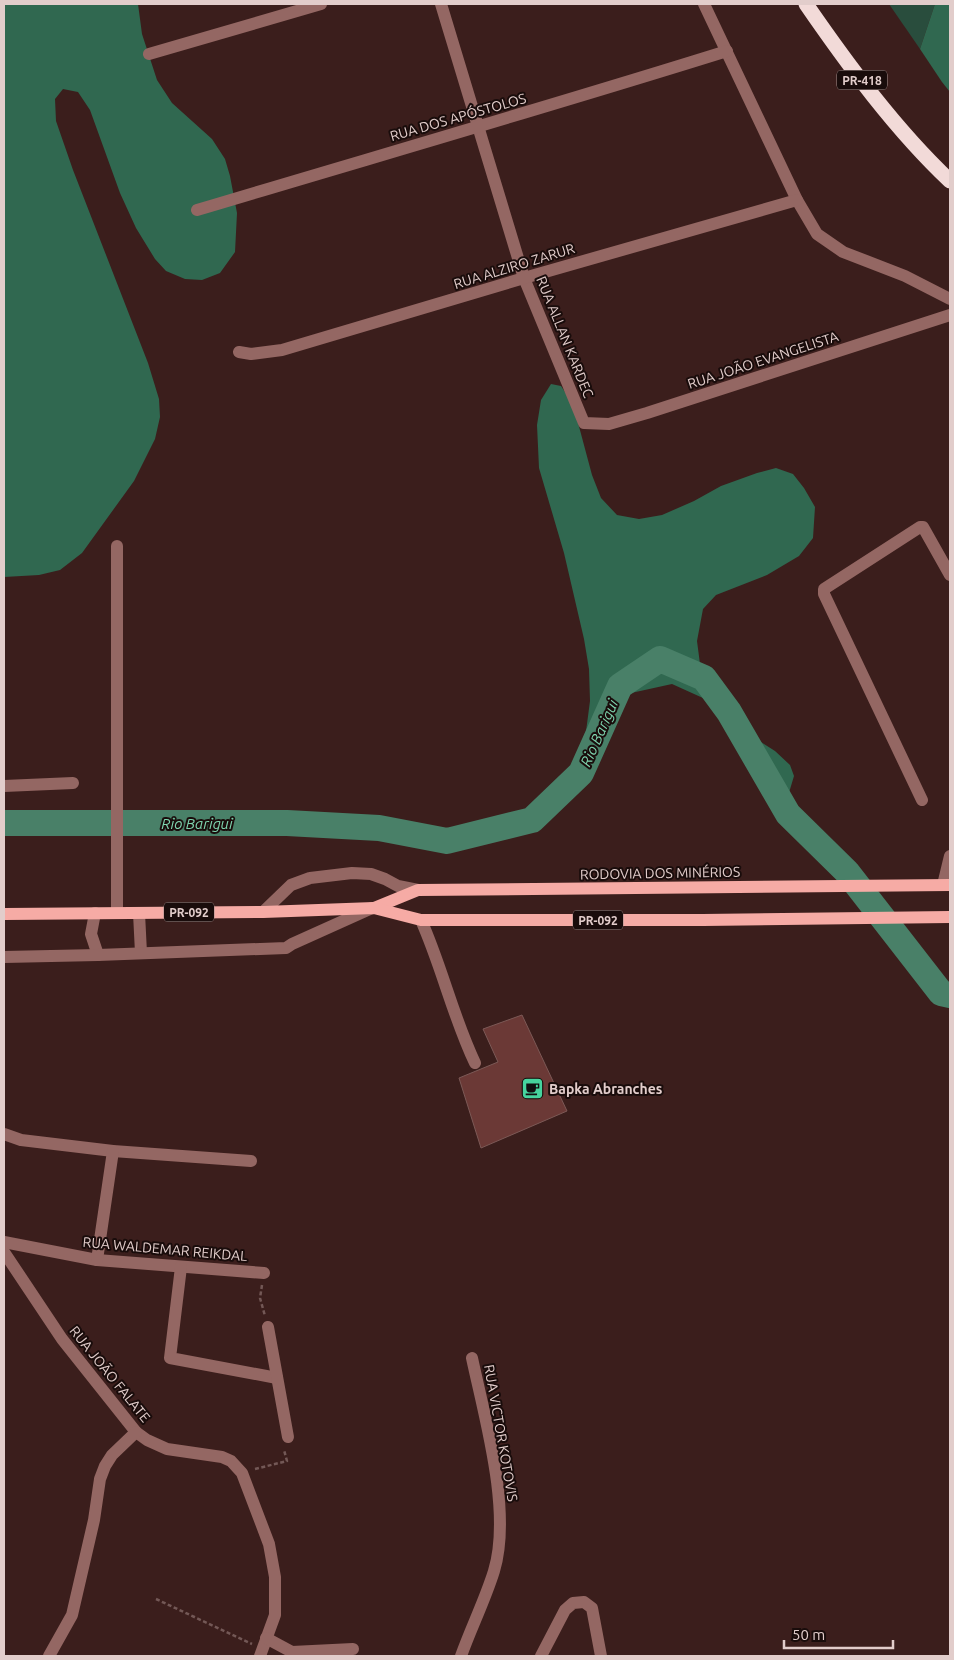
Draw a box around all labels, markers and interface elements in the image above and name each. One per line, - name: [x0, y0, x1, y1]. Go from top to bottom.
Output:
- road number: PR-418: [837, 70, 887, 90]
- street label: RUA DOS APÓSTOLOS: [388, 89, 528, 144]
- street label: RUA ALZIRO ZARUR: [452, 240, 577, 292]
- street label: RUA ALLAN KARDEC: [533, 274, 597, 400]
- street label: RUA JOÃO EVANGELISTA: [685, 327, 840, 392]
- water label: Rio Barigui: [577, 696, 622, 769]
- water label: Rio Barigui: [161, 815, 234, 832]
- street label: RODOVIA DOS MINÉRIOS: [580, 863, 740, 882]
- road number: PR-092: [164, 902, 214, 922]
- road number: PR-092: [573, 910, 623, 930]
- cafe icon: Bapka Abranches: [521, 1077, 545, 1101]
- place label: Bapka Abranches: [549, 1081, 663, 1097]
- street label: RUA WALDEMAR REIKDAL: [82, 1234, 248, 1264]
- street label: RUA JOÃO FALATE: [66, 1322, 154, 1425]
- street label: RUA VICTOR KOTOVIS: [481, 1363, 521, 1503]
- scale bar: [784, 1618, 893, 1650]
- text: 50 m: [792, 1626, 825, 1643]

